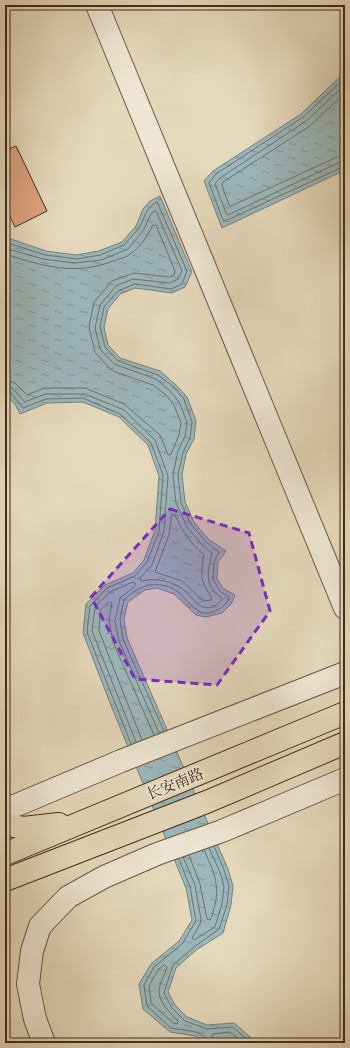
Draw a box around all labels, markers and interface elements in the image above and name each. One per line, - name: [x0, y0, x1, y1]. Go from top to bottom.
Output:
- street label: 长安南路: [144, 764, 207, 805]

